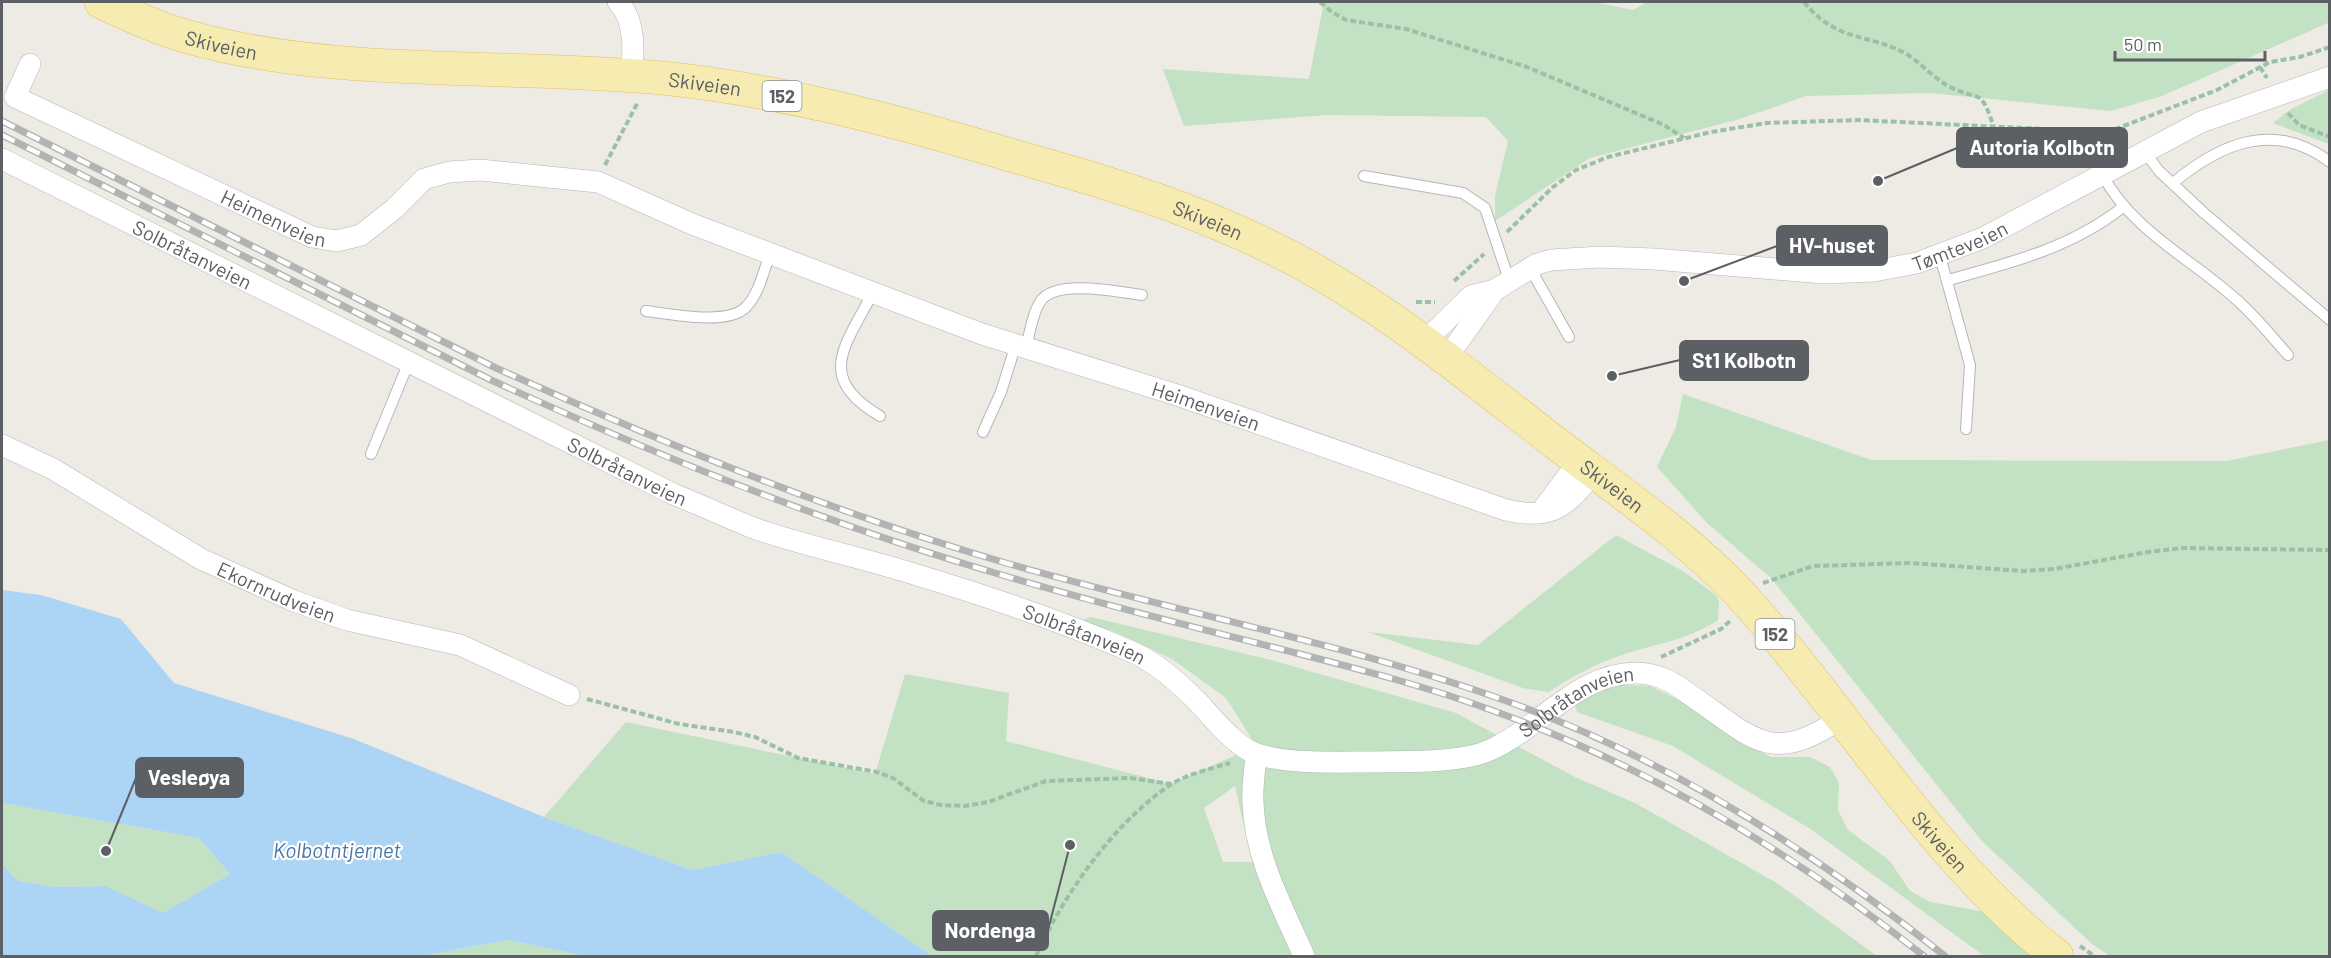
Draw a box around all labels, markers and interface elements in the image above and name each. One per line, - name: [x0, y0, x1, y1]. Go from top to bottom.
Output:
- scale bar: [2115, 24, 2265, 62]
- street label: Skiveien: [182, 25, 259, 64]
- text: 50 m: [2124, 33, 2162, 55]
- street label: Skiveien: [667, 67, 743, 101]
- road number: 152: [762, 81, 802, 111]
- callout: Autoria Kolbotn: [1957, 128, 2127, 167]
- text: Autoria Kolbotn: [1969, 134, 2115, 159]
- street label: Heimenveien: [217, 184, 328, 251]
- street label: Skiveien: [1170, 195, 1247, 245]
- street label: Solbråtanveien: [129, 214, 256, 294]
- street label: Tømteveien: [1909, 215, 2011, 276]
- callout: HV-huset: [1777, 226, 1887, 265]
- text: HV-huset: [1789, 232, 1875, 257]
- callout: St1 Kolbotn: [1680, 341, 1808, 380]
- text: St1 Kolbotn: [1692, 347, 1796, 372]
- street label: Heimenveien: [1149, 376, 1263, 435]
- street label: Solbråtanveien: [564, 431, 691, 510]
- street label: Skiveien: [1576, 454, 1649, 517]
- street label: Ekornrudveien: [214, 556, 339, 627]
- street label: Solbråtanveien: [1020, 598, 1150, 669]
- road number: 152: [1756, 619, 1794, 649]
- street label: Solbråtanveien: [1513, 661, 1635, 742]
- callout: Vesleøya: [136, 758, 243, 797]
- text: Vesleøya: [148, 764, 230, 789]
- street label: Skiveien: [1907, 806, 1973, 877]
- water label: Kolbotntjernet: [273, 837, 402, 862]
- callout: Nordenga: [933, 911, 1048, 950]
- text: Nordenga: [944, 917, 1036, 942]

